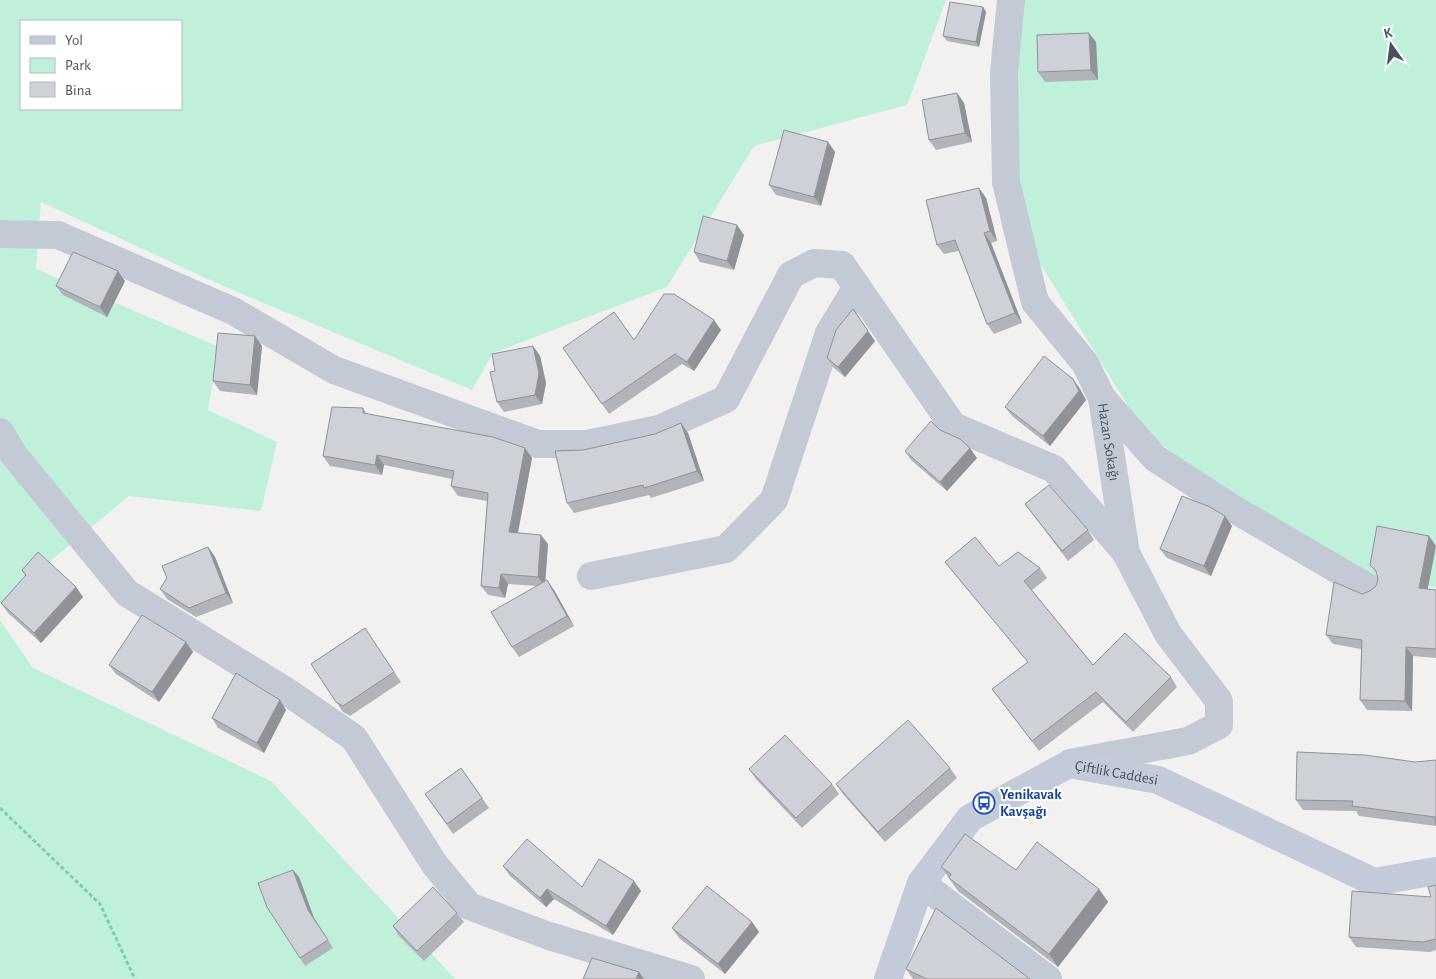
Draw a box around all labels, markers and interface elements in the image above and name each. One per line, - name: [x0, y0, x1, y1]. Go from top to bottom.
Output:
- legend: [20, 20, 182, 110]
- north arrow: [1366, 20, 1416, 70]
- text: K: [1382, 25, 1395, 41]
- text: Yol: [65, 33, 83, 48]
- text: Park: [65, 58, 91, 73]
- text: Bina: [65, 83, 91, 98]
- street label: Hazan Sokağı: [1095, 402, 1122, 482]
- street label: Çiftlik Caddesi: [1074, 758, 1159, 788]
- place label: Yenikavak Kavşağı: [1000, 787, 1062, 819]
- bus stop icon: Yenikavak Kavşağı: [972, 791, 996, 815]

